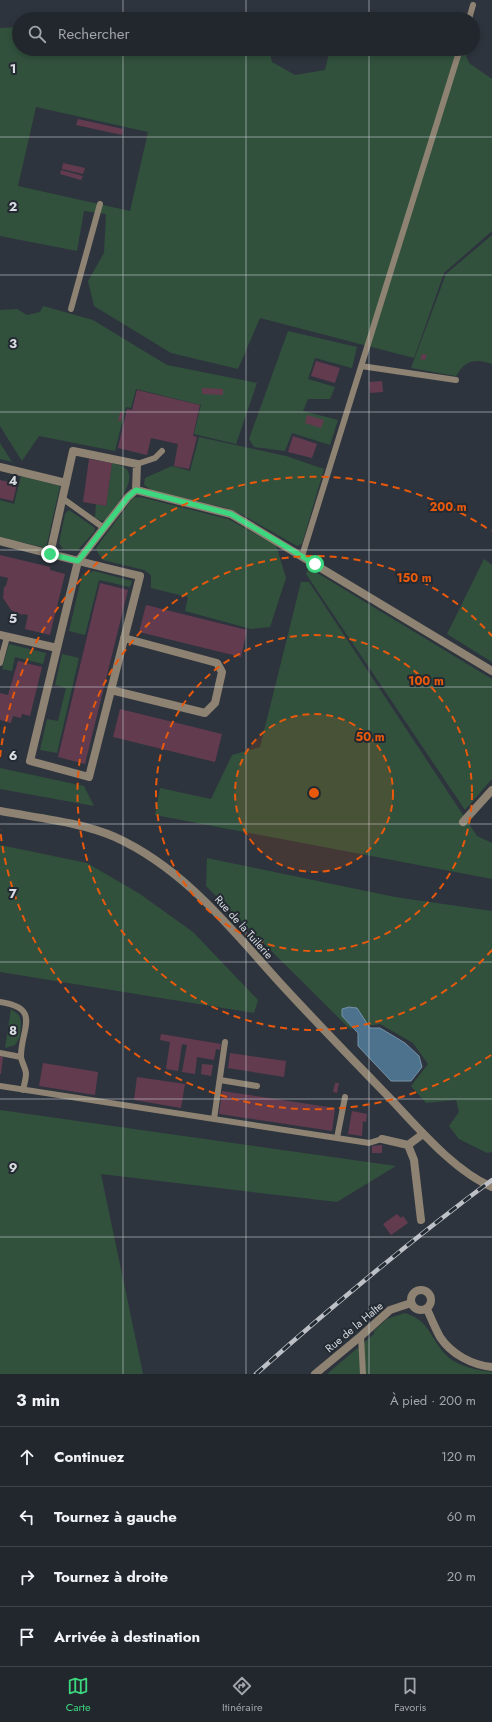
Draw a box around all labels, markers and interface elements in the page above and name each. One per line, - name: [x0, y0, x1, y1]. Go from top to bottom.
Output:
- search box: [12, 12, 480, 56]
- icon: search: [26, 23, 48, 45]
- text: Rechercher: [58, 23, 130, 45]
- text: 1: [10, 59, 16, 78]
- text: 2: [9, 197, 17, 216]
- text: 3: [9, 334, 17, 353]
- text: 4: [8, 471, 18, 490]
- text: 200 m: [429, 498, 467, 516]
- route end: [41, 545, 59, 563]
- route start: [306, 555, 324, 573]
- text: 150 m: [396, 569, 432, 587]
- text: 5: [9, 609, 17, 628]
- text: 100 m: [408, 672, 444, 690]
- text: 50 m: [355, 728, 385, 746]
- text: 6: [9, 746, 18, 765]
- centre of rings: [307, 786, 321, 800]
- text: 7: [9, 884, 17, 903]
- street label: Rue de la Tuilerie: [211, 892, 277, 963]
- text: 8: [9, 1021, 17, 1040]
- text: 9: [9, 1158, 18, 1177]
- street label: Rue de la Halte: [322, 1298, 387, 1356]
- text: 3 min: [16, 1388, 60, 1412]
- text: À pied · 200 m: [390, 1391, 476, 1410]
- icon: ahead: [16, 1446, 38, 1468]
- text: Continuez: [54, 1446, 124, 1468]
- text: 120 m: [441, 1447, 476, 1466]
- icon: left: [16, 1506, 38, 1528]
- text: Tournez à gauche: [54, 1506, 177, 1528]
- text: 60 m: [447, 1507, 476, 1526]
- icon: right: [16, 1566, 38, 1588]
- text: Tournez à droite: [54, 1566, 168, 1588]
- text: 20 m: [447, 1567, 476, 1586]
- icon: arrive: [16, 1626, 38, 1648]
- text: Arrivée à destination: [54, 1626, 200, 1648]
- tab: Carte: [66, 1675, 91, 1715]
- tab: Itinéraire: [222, 1675, 263, 1715]
- tab: Favoris: [394, 1675, 426, 1715]

